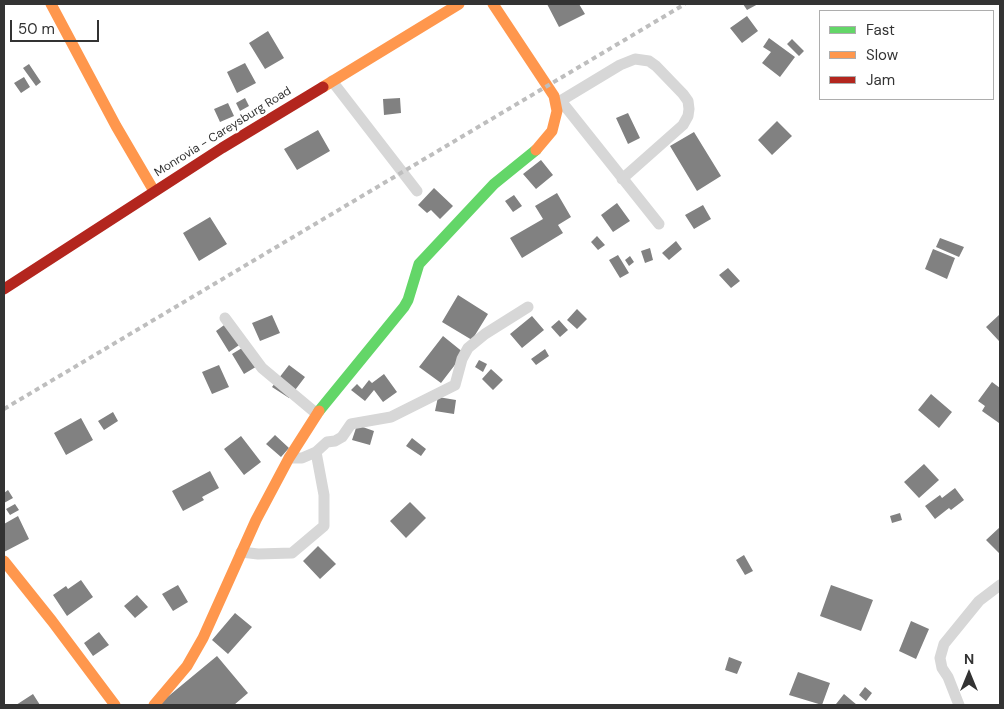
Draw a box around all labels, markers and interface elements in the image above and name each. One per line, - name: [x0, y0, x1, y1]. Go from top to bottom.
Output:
- scale bar: [12, 10, 101, 42]
- legend: [819, 10, 994, 100]
- text: 50 m: [18, 19, 55, 39]
- text: Fast: [866, 20, 895, 40]
- text: Slow: [866, 45, 898, 65]
- text: Jam: [866, 70, 895, 90]
- street label: Monrovia - Careysburg Road: [152, 84, 294, 180]
- north arrow: [944, 649, 994, 699]
- text: N: [964, 650, 974, 668]

